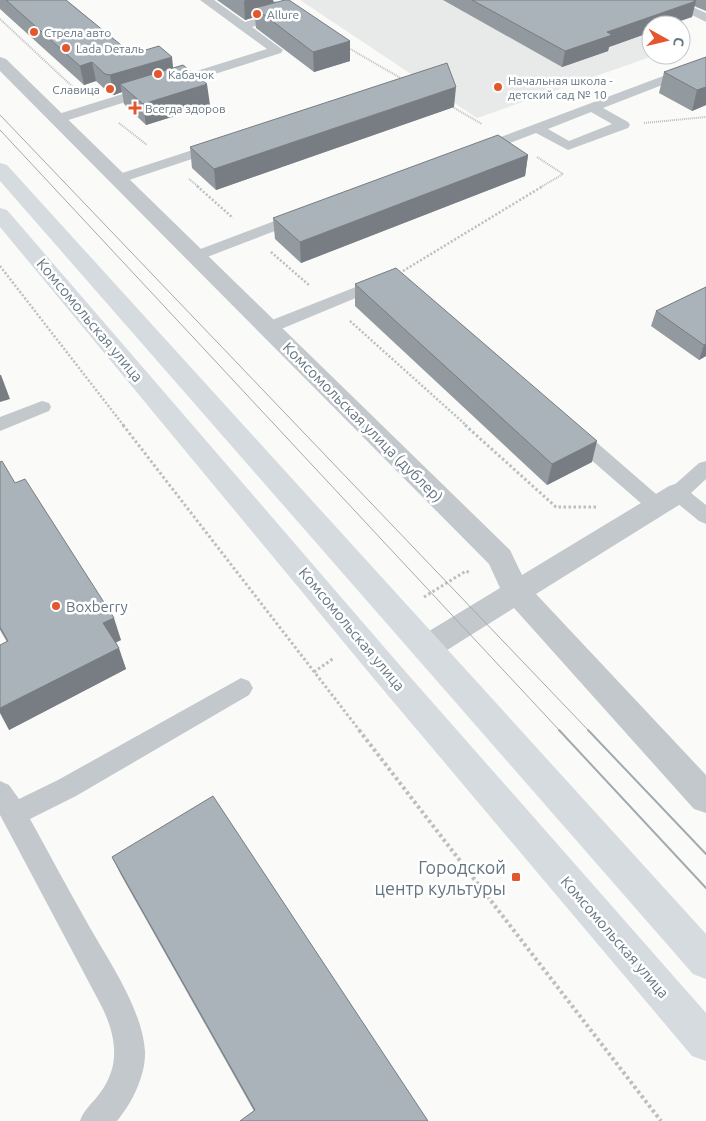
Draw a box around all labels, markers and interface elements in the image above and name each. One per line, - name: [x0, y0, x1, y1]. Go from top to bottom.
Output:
- marker: Allure: [251, 8, 263, 20]
- place label: Allure: [267, 8, 299, 21]
- north arrow: [641, 15, 691, 65]
- marker: Стрела авто: [28, 26, 40, 38]
- place label: Стрела авто: [44, 26, 111, 39]
- text: С: [670, 36, 687, 47]
- marker: Lada Dеталь: [60, 42, 72, 54]
- place label: Lada Dеталь: [76, 42, 144, 55]
- marker: Кабачок: [152, 68, 164, 80]
- place label: Кабачок: [168, 68, 214, 81]
- place label: Начальная школа - детский сад № 10: [508, 74, 613, 101]
- marker: Начальная школа - детский сад № 10: [492, 81, 504, 93]
- place label: Славица: [52, 83, 100, 96]
- marker: Славица: [104, 83, 116, 95]
- marker: Всегда здоров: [129, 102, 141, 114]
- place label: Всегда здоров: [145, 102, 226, 115]
- street label: Комсомольская улица: [34, 255, 146, 385]
- street label: Комсомольская улица (дублер): [280, 339, 446, 505]
- street label: Комсомольская улица: [296, 564, 408, 694]
- place label: Boxberry: [66, 598, 128, 615]
- marker: Boxberry: [50, 600, 62, 612]
- place label: Городской центр культуры: [375, 857, 506, 898]
- marker: Городской центр культуры: [510, 871, 522, 883]
- street label: Комсомольская улица: [558, 873, 672, 1001]

